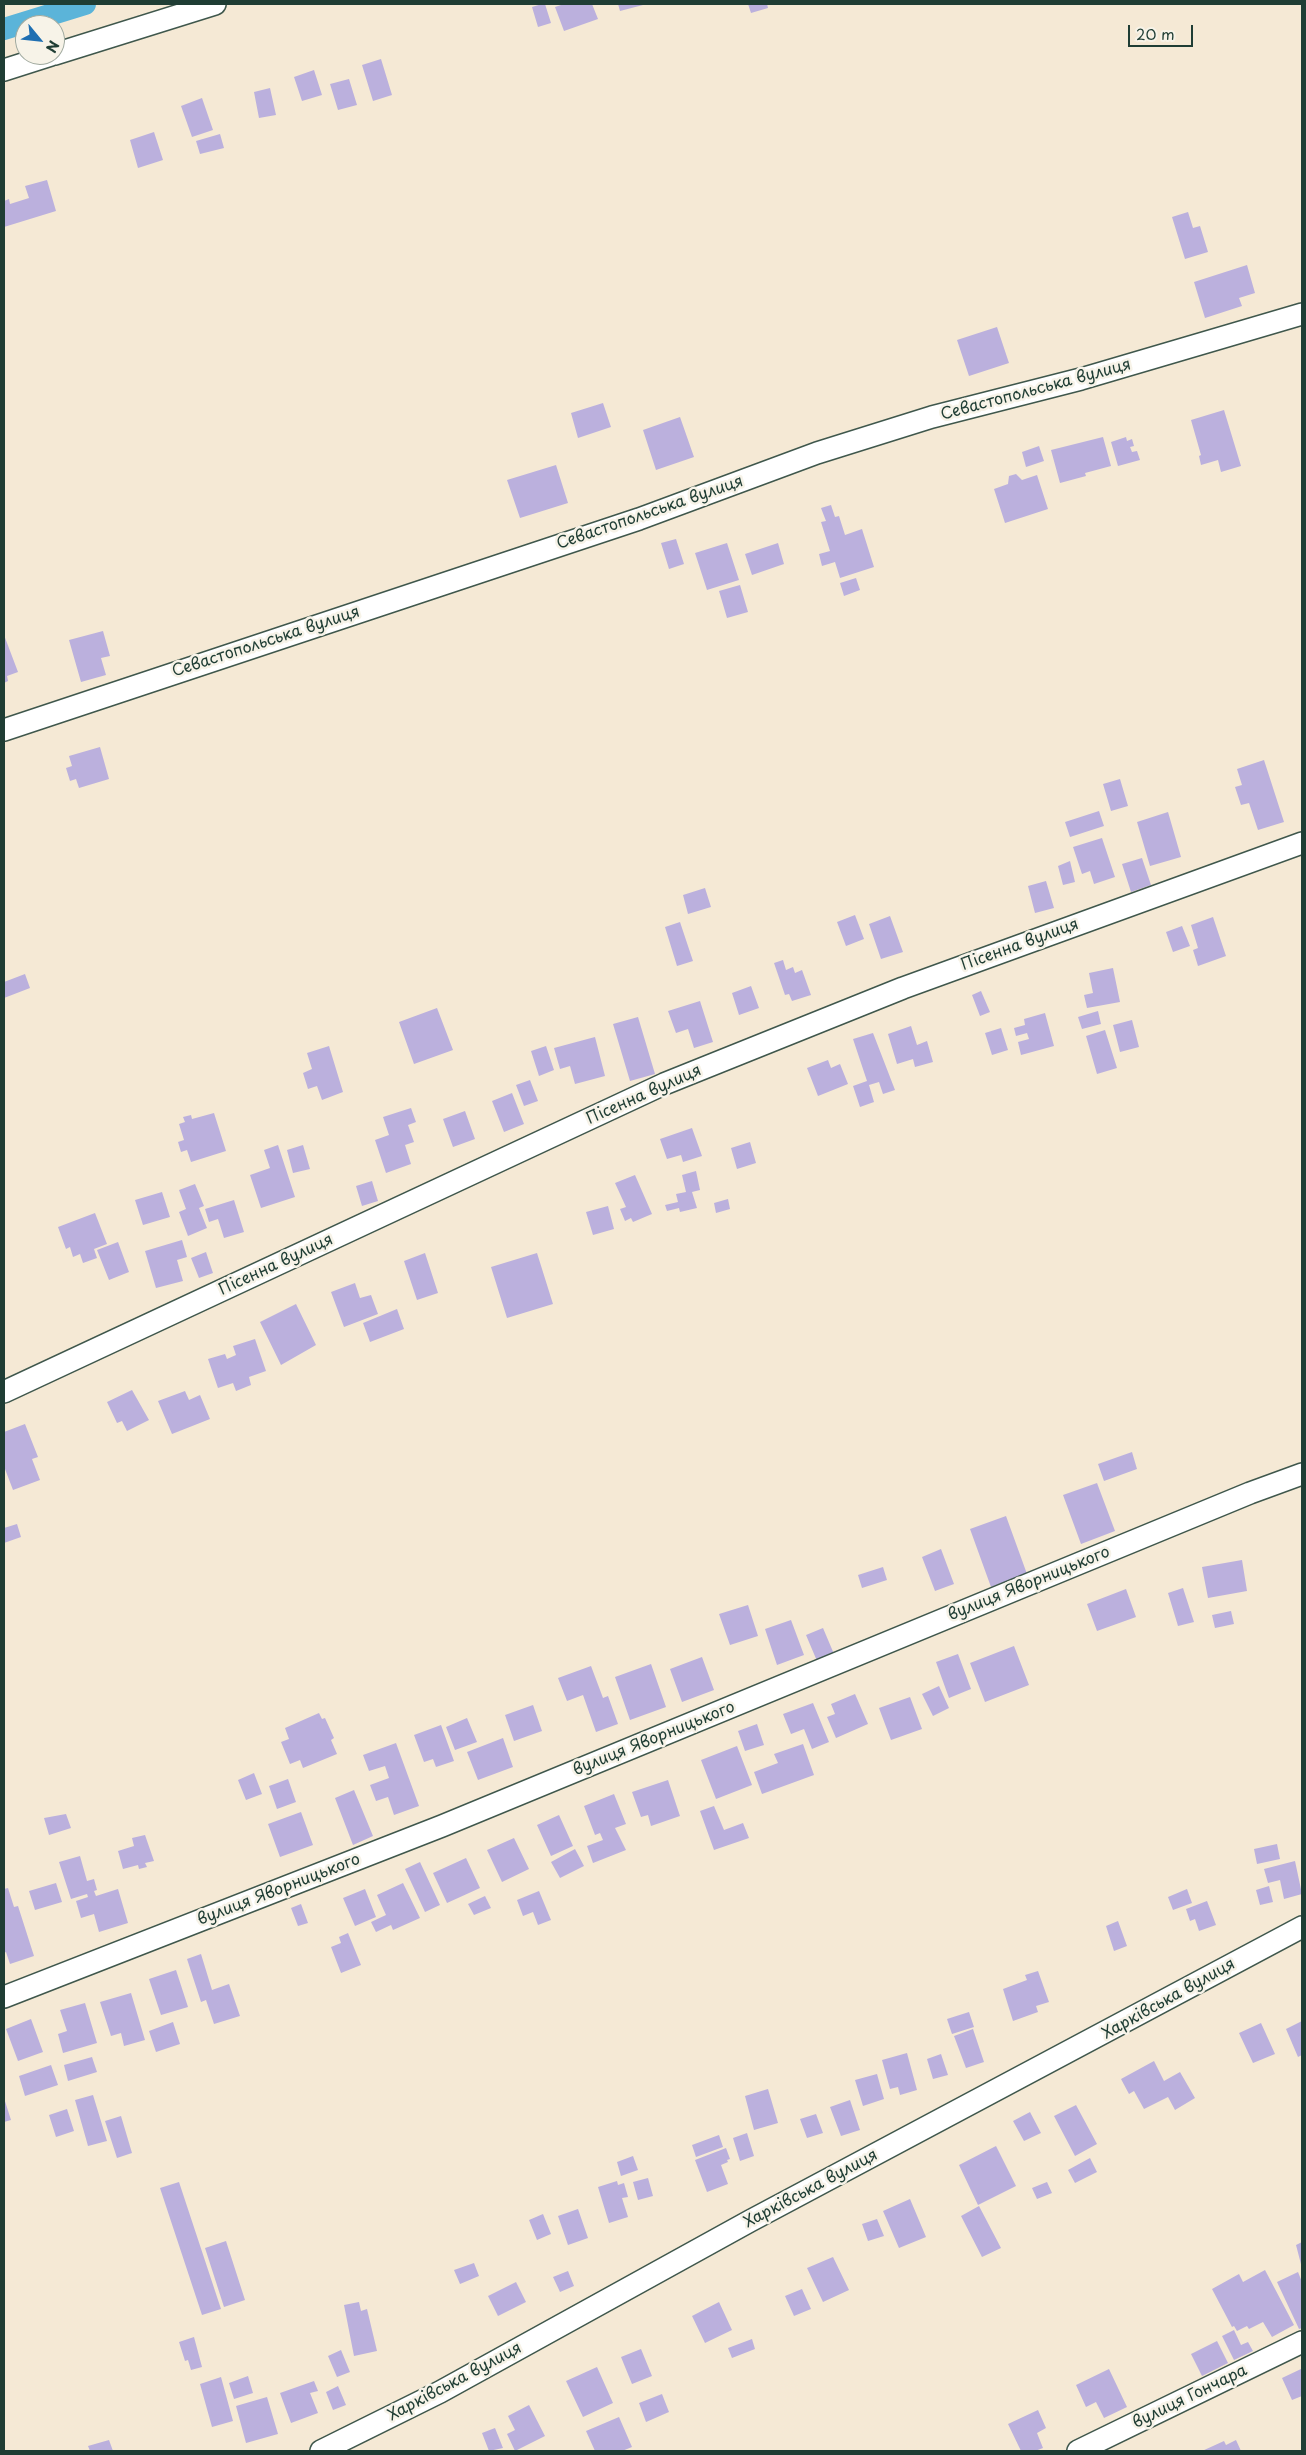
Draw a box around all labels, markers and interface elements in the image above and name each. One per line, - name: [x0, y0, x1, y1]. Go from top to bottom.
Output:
- north arrow: [15, 15, 65, 65]
- scale bar: [1131, 15, 1196, 47]
- text: 20 m: [1136, 22, 1175, 45]
- text: N: [41, 37, 65, 57]
- street label: Севастопольська вулиця: [939, 355, 1133, 425]
- street label: Севастопольська вулиця: [554, 472, 746, 554]
- street label: Севастопольська вулиця: [170, 603, 362, 681]
- street label: Пісенна вулиця: [959, 915, 1081, 975]
- street label: Пісенна вулиця: [583, 1061, 705, 1129]
- street label: Пісенна вулиця: [216, 1230, 336, 1300]
- street label: вулиця Яворницького: [945, 1543, 1113, 1625]
- street label: вулиця Яворницького: [570, 1698, 738, 1780]
- street label: вулиця Яворницького: [195, 1850, 363, 1930]
- street label: Харківська вулиця: [1099, 1955, 1239, 2043]
- street label: Харківська вулиця: [741, 2146, 881, 2232]
- street label: Харківська вулиця: [385, 2339, 525, 2425]
- street label: вулиця Гончара: [1130, 2361, 1250, 2433]

